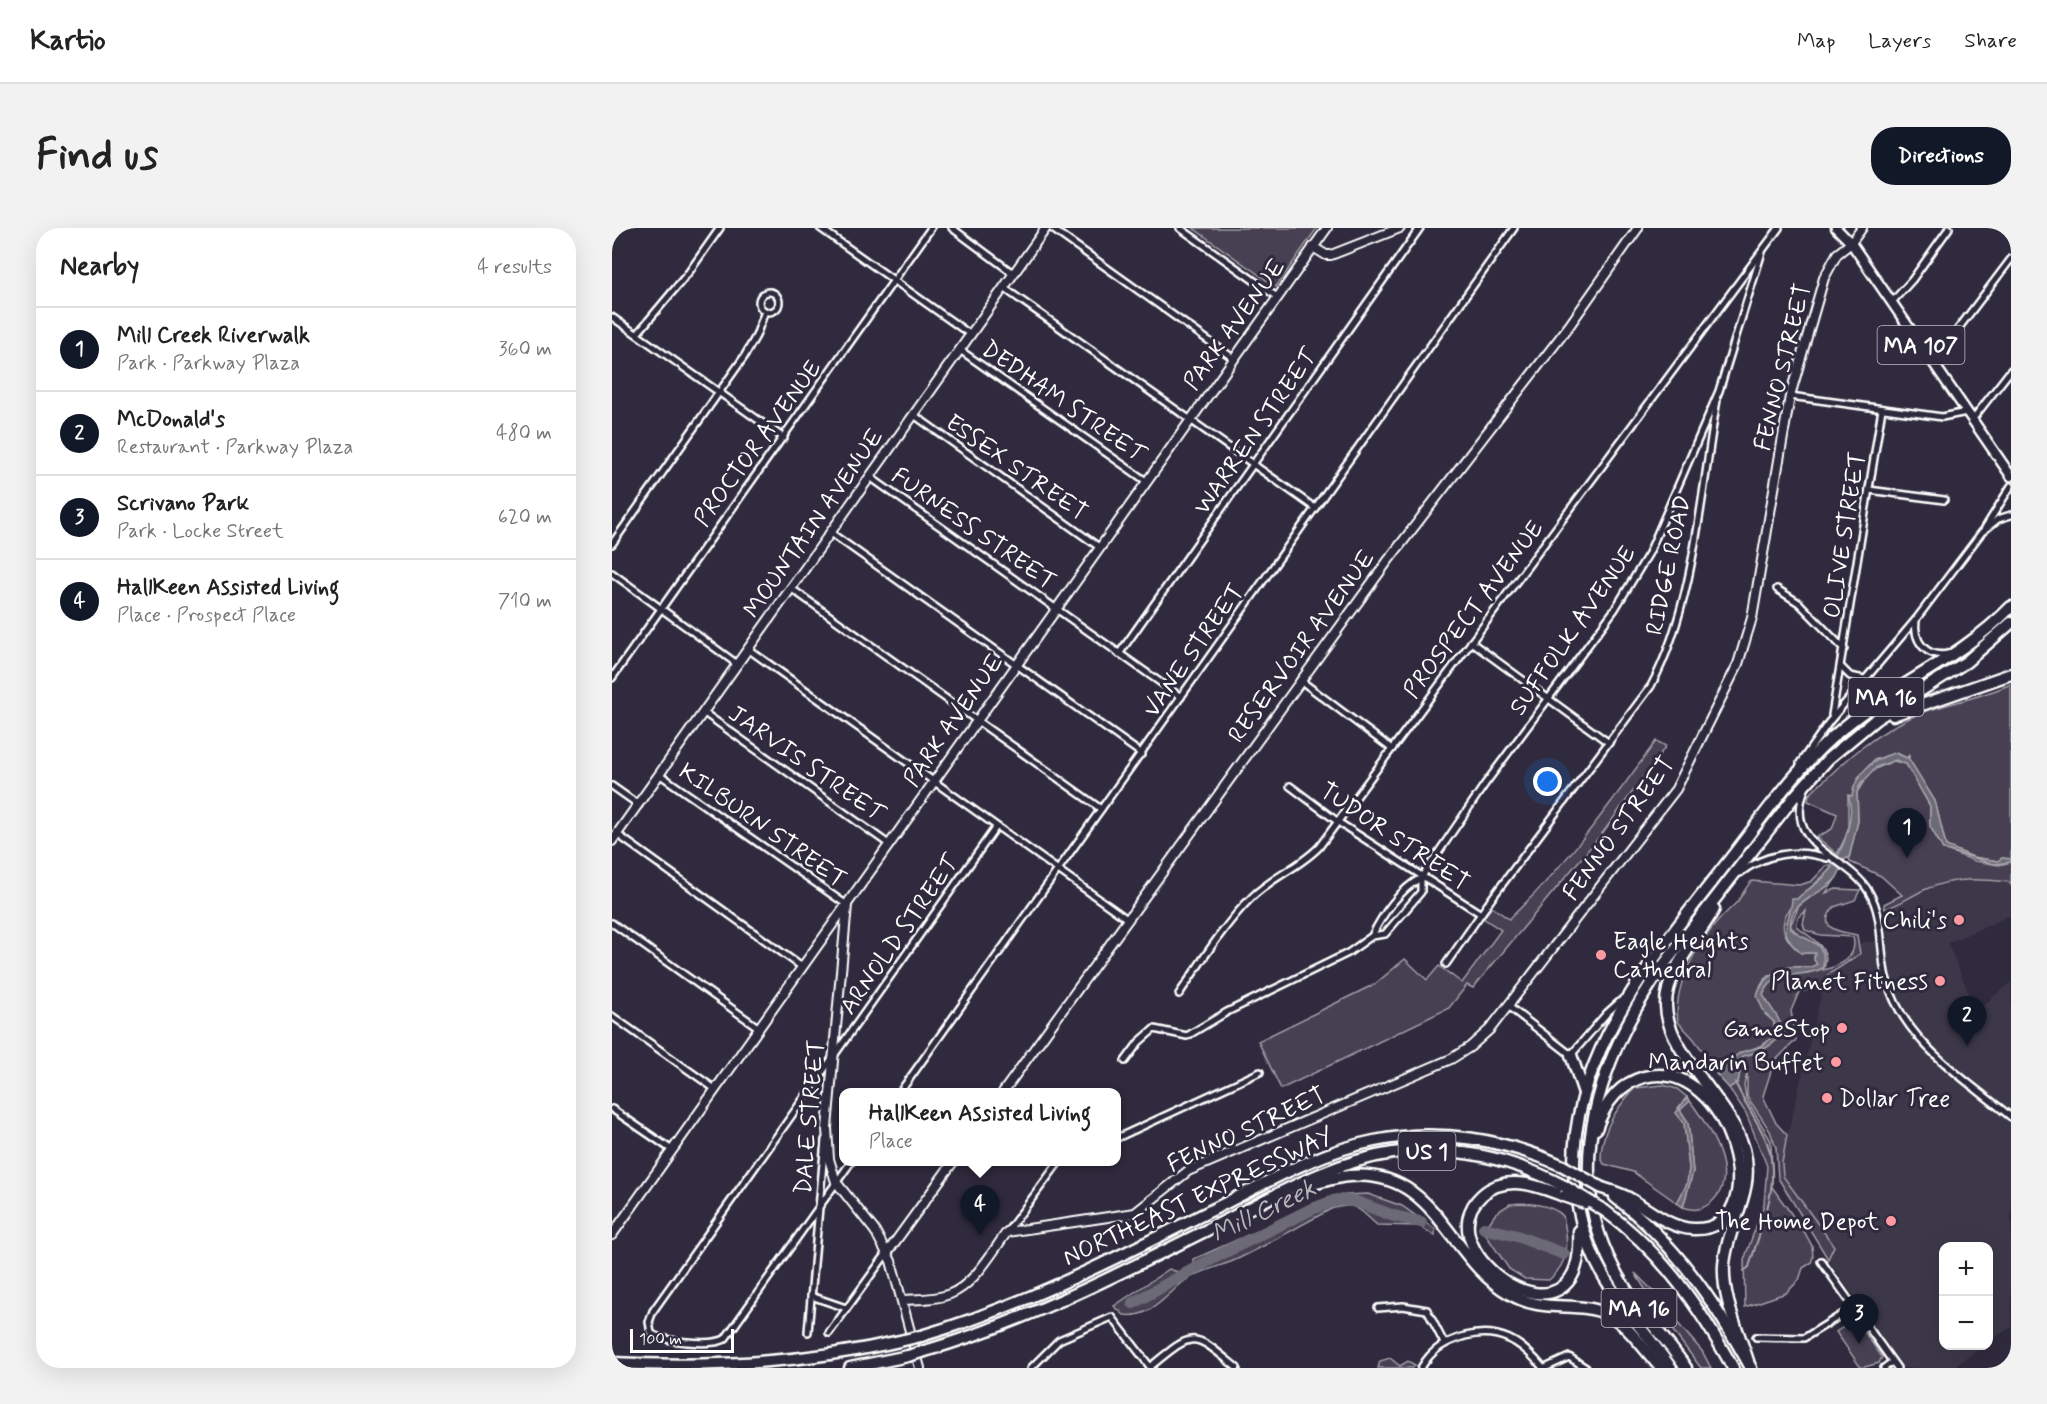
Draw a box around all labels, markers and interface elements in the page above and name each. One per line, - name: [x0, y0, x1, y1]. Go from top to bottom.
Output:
- text: Kartio: [30, 23, 106, 60]
- text: Map: [1797, 27, 1835, 55]
- text: Layers: [1868, 27, 1931, 55]
- text: Share: [1964, 27, 2017, 55]
- button: Directions: [1871, 127, 2011, 185]
- text: Find us: [36, 129, 158, 184]
- text: Nearby: [60, 250, 139, 284]
- street label: PARK AVENUE: [1177, 253, 1293, 397]
- text: 4 results: [477, 254, 552, 281]
- street label: FENNO STREET: [1748, 280, 1819, 454]
- text: Mill Creek Riverwalk: [117, 322, 310, 350]
- road number: MA 107: [1878, 326, 1964, 364]
- street label: DEDHAM STREET: [975, 334, 1152, 471]
- text: 1: [75, 336, 84, 363]
- text: 360 m: [499, 336, 552, 363]
- street label: WARREN STREET: [1187, 342, 1326, 521]
- text: Park · Parkway Plaza: [117, 350, 300, 377]
- street label: PROCTOR AVENUE: [687, 354, 829, 533]
- text: McDonald's: [117, 406, 225, 434]
- street label: ESSEX STREET: [939, 408, 1093, 529]
- text: 2: [75, 420, 84, 447]
- text: 480 m: [496, 420, 552, 447]
- street label: MOUNTAIN AVENUE: [737, 423, 891, 625]
- text: Restaurant · Parkway Plaza: [117, 434, 353, 461]
- street label: OLIVE STREET: [1817, 450, 1874, 621]
- street label: FURNESS STREET: [885, 461, 1062, 598]
- text: Scrivano Park: [117, 490, 249, 518]
- street label: RIDGE ROAD: [1640, 493, 1699, 638]
- text: 3: [75, 504, 84, 531]
- text: 620 m: [498, 504, 552, 531]
- street label: PROSPECT AVENUE: [1397, 514, 1551, 705]
- text: Park · Locke Street: [117, 518, 284, 545]
- street label: SUFFOLK AVENUE: [1503, 540, 1644, 722]
- street label: RESERVOIR AVENUE: [1222, 544, 1383, 750]
- text: HallKeen Assisted Living: [117, 574, 339, 602]
- street label: VANE STREET: [1137, 578, 1252, 724]
- text: 4: [74, 588, 85, 615]
- text: 710 m: [498, 588, 552, 615]
- text: Place · Prospect Place: [117, 602, 296, 629]
- street label: PARK AVENUE: [897, 648, 1011, 793]
- road number: MA 16: [1848, 678, 1924, 716]
- street label: JARVIS STREET: [722, 699, 891, 830]
- street label: FENNO STREET: [1556, 750, 1682, 907]
- street label: KILBURN STREET: [672, 757, 852, 896]
- your location: [1533, 767, 1562, 796]
- street label: TUDOR STREET: [1313, 776, 1475, 899]
- pin: 1: [1888, 808, 1926, 858]
- street label: ARNOLD STREET: [833, 848, 967, 1021]
- place label: Chili's: [1882, 906, 1947, 937]
- marker: Chili's: [1952, 913, 1966, 927]
- place label: Eagle Heights Cathedral: [1613, 927, 1749, 986]
- marker: Eagle Heights Cathedral: [1594, 948, 1608, 962]
- place label: Planet Fitness: [1771, 967, 1928, 998]
- marker: Planet Fitness: [1933, 974, 1947, 988]
- pin: 2: [1948, 996, 1986, 1046]
- place label: GameStop: [1723, 1014, 1830, 1045]
- marker: GameStop: [1835, 1021, 1849, 1035]
- street label: DALE STREET: [788, 1038, 833, 1196]
- place label: Mandarin Buffet: [1648, 1048, 1824, 1079]
- marker: Mandarin Buffet: [1829, 1055, 1843, 1069]
- street label: FENNO STREET: [1162, 1080, 1331, 1181]
- place label: Dollar Tree: [1839, 1084, 1950, 1115]
- popup: [839, 1088, 1121, 1166]
- marker: Dollar Tree: [1820, 1091, 1834, 1105]
- text: HallKeen Assisted Living: [869, 1100, 1091, 1128]
- street label: NORTHEAST EXPRESSWAY: [1058, 1121, 1339, 1274]
- text: Place: [869, 1128, 913, 1155]
- road number: US 1: [1398, 1132, 1456, 1170]
- water label: Mill Creek: [1206, 1172, 1322, 1252]
- pin: 4: [960, 1186, 1000, 1235]
- place label: The Home Depot: [1715, 1207, 1879, 1238]
- marker: The Home Depot: [1884, 1214, 1898, 1228]
- map controls: [1939, 1242, 1993, 1350]
- button: +: [1939, 1242, 1993, 1296]
- road number: MA 16: [1602, 1289, 1676, 1327]
- pin: 3: [1840, 1294, 1878, 1344]
- button: −: [1939, 1296, 1993, 1350]
- scale bar: [630, 1326, 734, 1354]
- text: 100 m: [639, 1329, 682, 1350]

